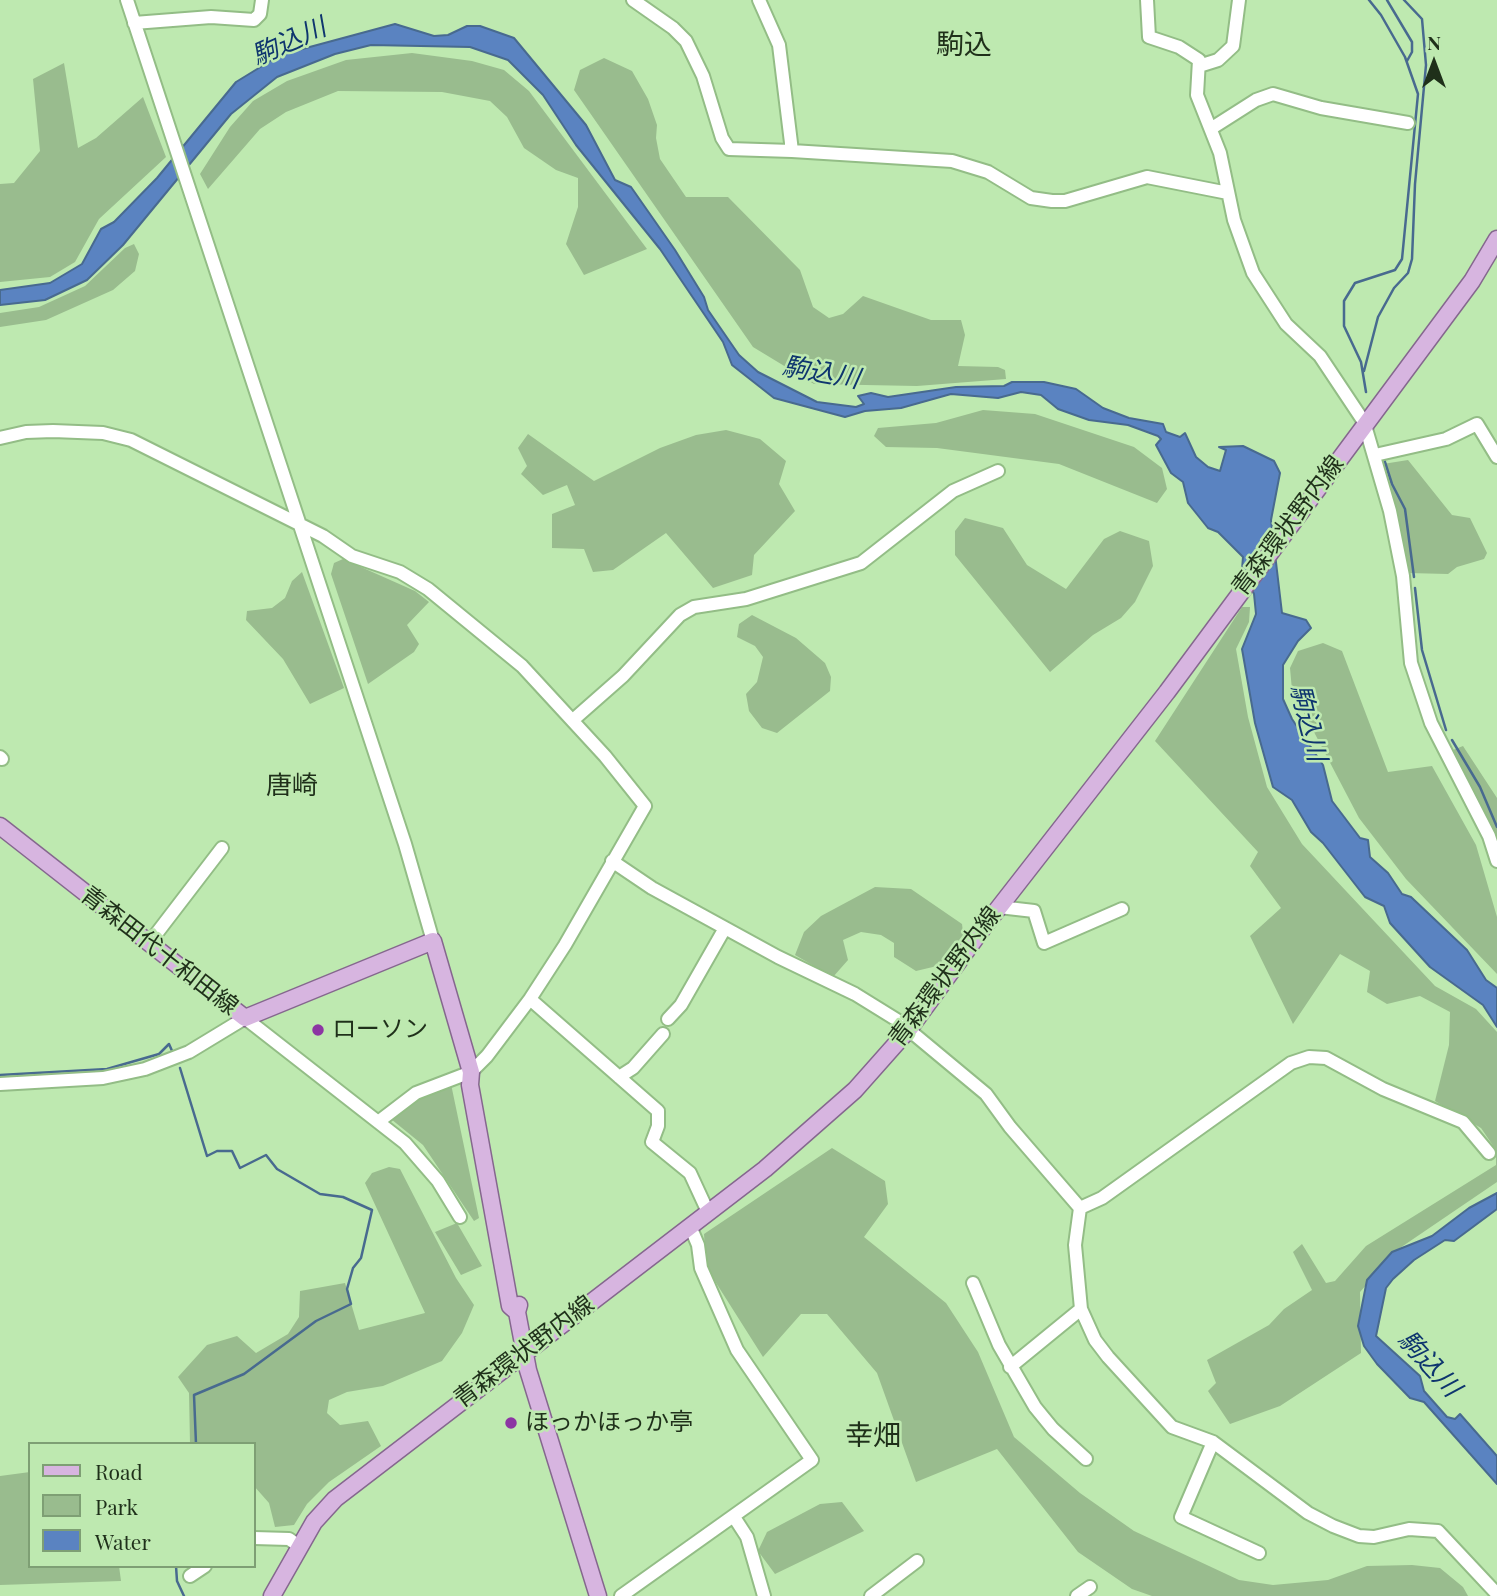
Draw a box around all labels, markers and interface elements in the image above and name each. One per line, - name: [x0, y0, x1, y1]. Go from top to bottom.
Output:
- water label: 駒込川: [247, 12, 331, 72]
- district label: 駒込: [936, 28, 992, 62]
- north arrow: [1399, 28, 1469, 98]
- text: N: [1427, 29, 1441, 55]
- water label: 駒込川: [780, 351, 862, 395]
- street label: 青森環状野内線: [1226, 450, 1350, 602]
- water label: 駒込川: [1283, 681, 1333, 765]
- district label: 唐崎: [266, 770, 318, 802]
- street label: 青森田代十和田線: [74, 881, 244, 1021]
- street label: 青森環状野内線: [883, 901, 1007, 1053]
- place label: ローソン: [332, 1016, 428, 1044]
- marker: ローソン: [310, 1022, 326, 1038]
- street label: 青森環状野内線: [448, 1290, 600, 1414]
- water label: 駒込川: [1391, 1325, 1467, 1403]
- place label: ほっかほっか亭: [525, 1409, 693, 1437]
- marker: ほっかほっか亭: [503, 1415, 519, 1431]
- district label: 幸畑: [845, 1419, 901, 1453]
- legend: [28, 1442, 256, 1568]
- text: Road: [95, 1457, 143, 1485]
- text: Park: [95, 1492, 138, 1520]
- text: Water: [95, 1527, 151, 1555]

